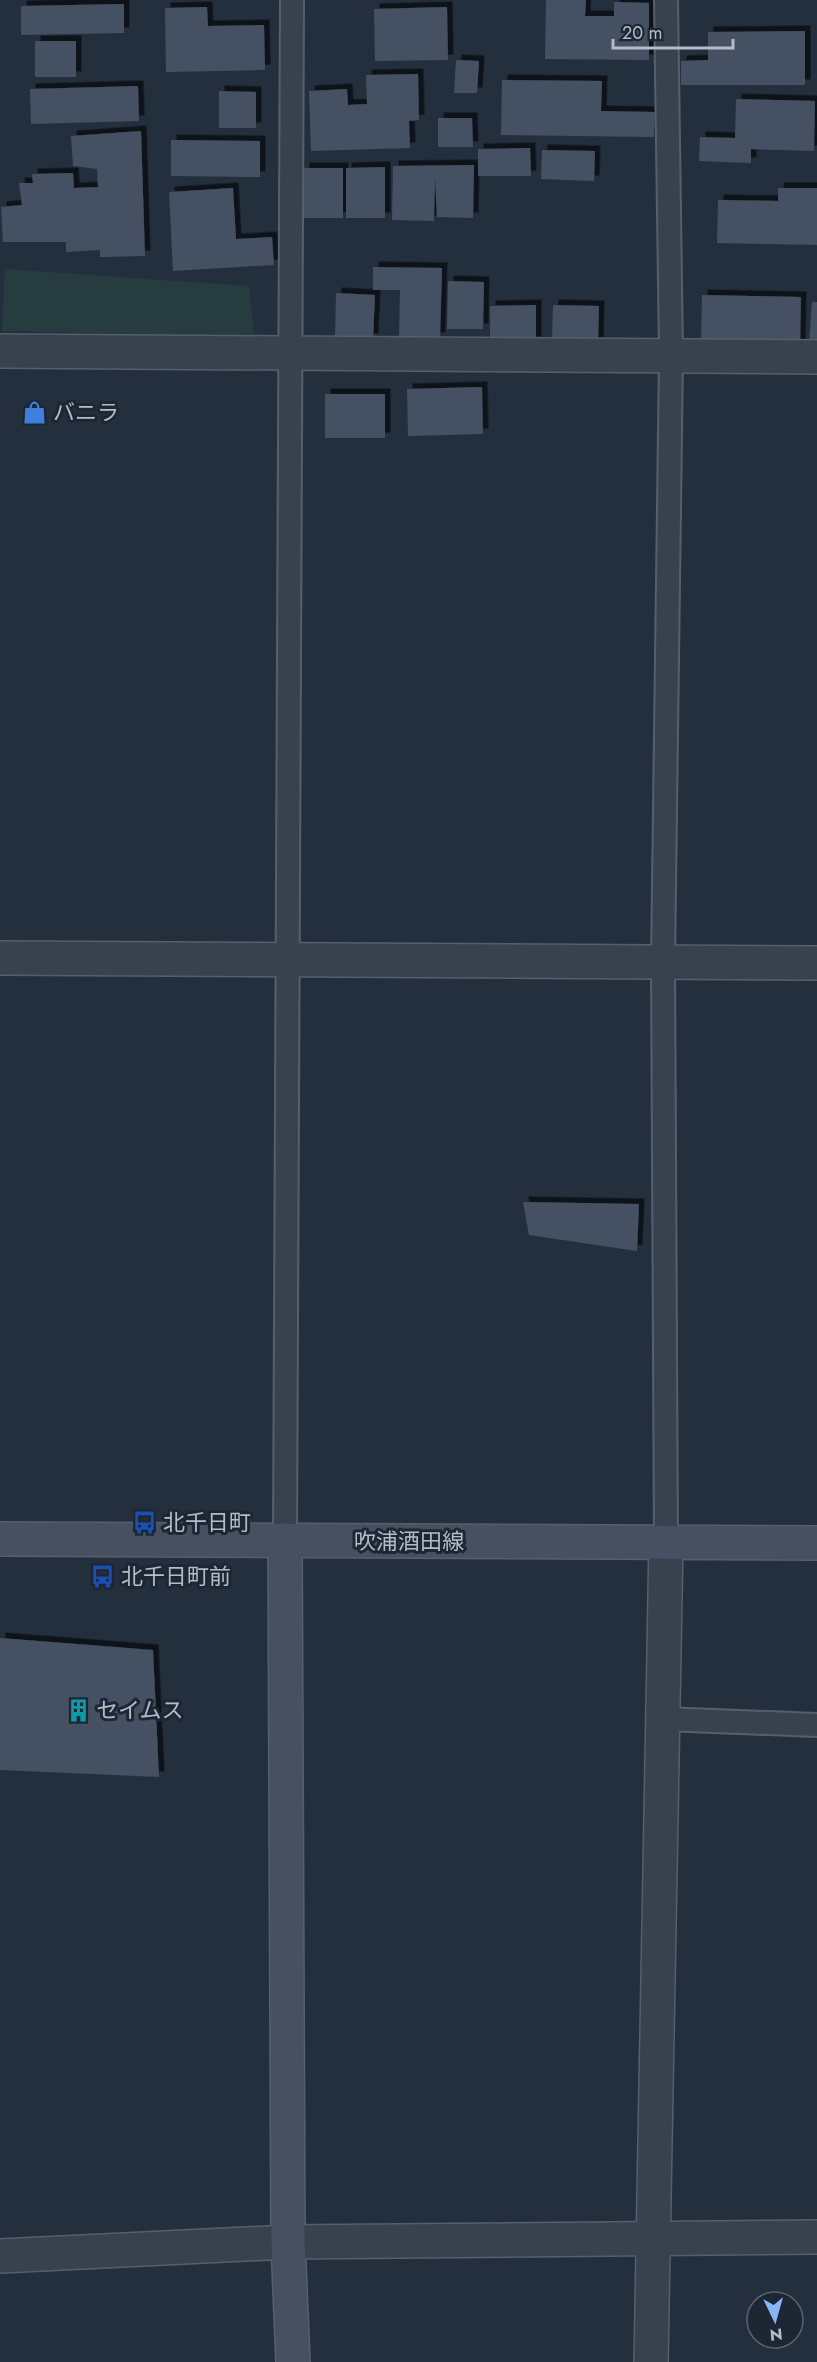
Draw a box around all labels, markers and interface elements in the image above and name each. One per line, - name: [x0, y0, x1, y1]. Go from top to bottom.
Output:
- scale bar: [613, 12, 733, 50]
- text: 20 m: [622, 20, 662, 46]
- place label: バニラ: [53, 396, 119, 428]
- shop icon: バニラ: [22, 399, 48, 425]
- place label: 北千日町: [163, 1506, 251, 1538]
- bus stop icon: 北千日町: [132, 1509, 158, 1535]
- street label: 吹浦酒田線: [354, 1525, 464, 1557]
- place label: 北千日町前: [121, 1560, 231, 1592]
- bus stop icon: 北千日町前: [90, 1563, 116, 1589]
- place label: セイムス: [96, 1694, 184, 1726]
- building icon: セイムス: [65, 1697, 91, 1723]
- north arrow: [745, 2290, 805, 2350]
- text: N: [769, 2322, 784, 2346]

